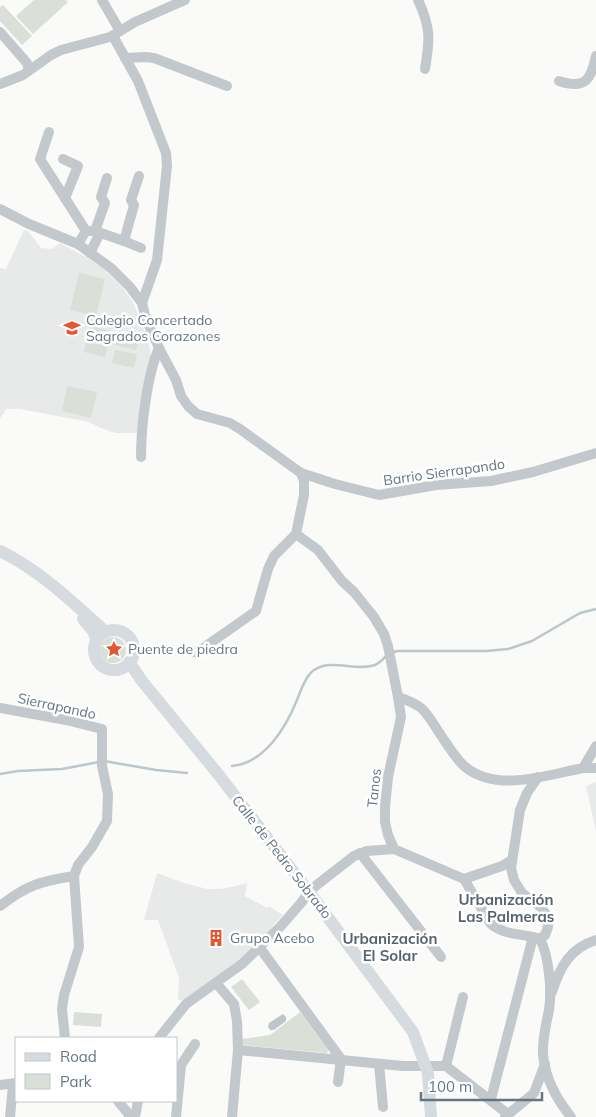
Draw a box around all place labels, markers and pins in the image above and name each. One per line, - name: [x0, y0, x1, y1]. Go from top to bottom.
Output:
- place label: Colegio Concertado Sagrados Corazones: [86, 311, 220, 345]
- school or university icon: Colegio Concertado Sagrados Corazones: [62, 318, 82, 338]
- place icon: Puente de piedra: [104, 639, 124, 659]
- place label: Puente de piedra: [128, 640, 238, 658]
- building icon: Grupo Acebo: [206, 928, 226, 948]
- place label: Grupo Acebo: [230, 929, 314, 947]

